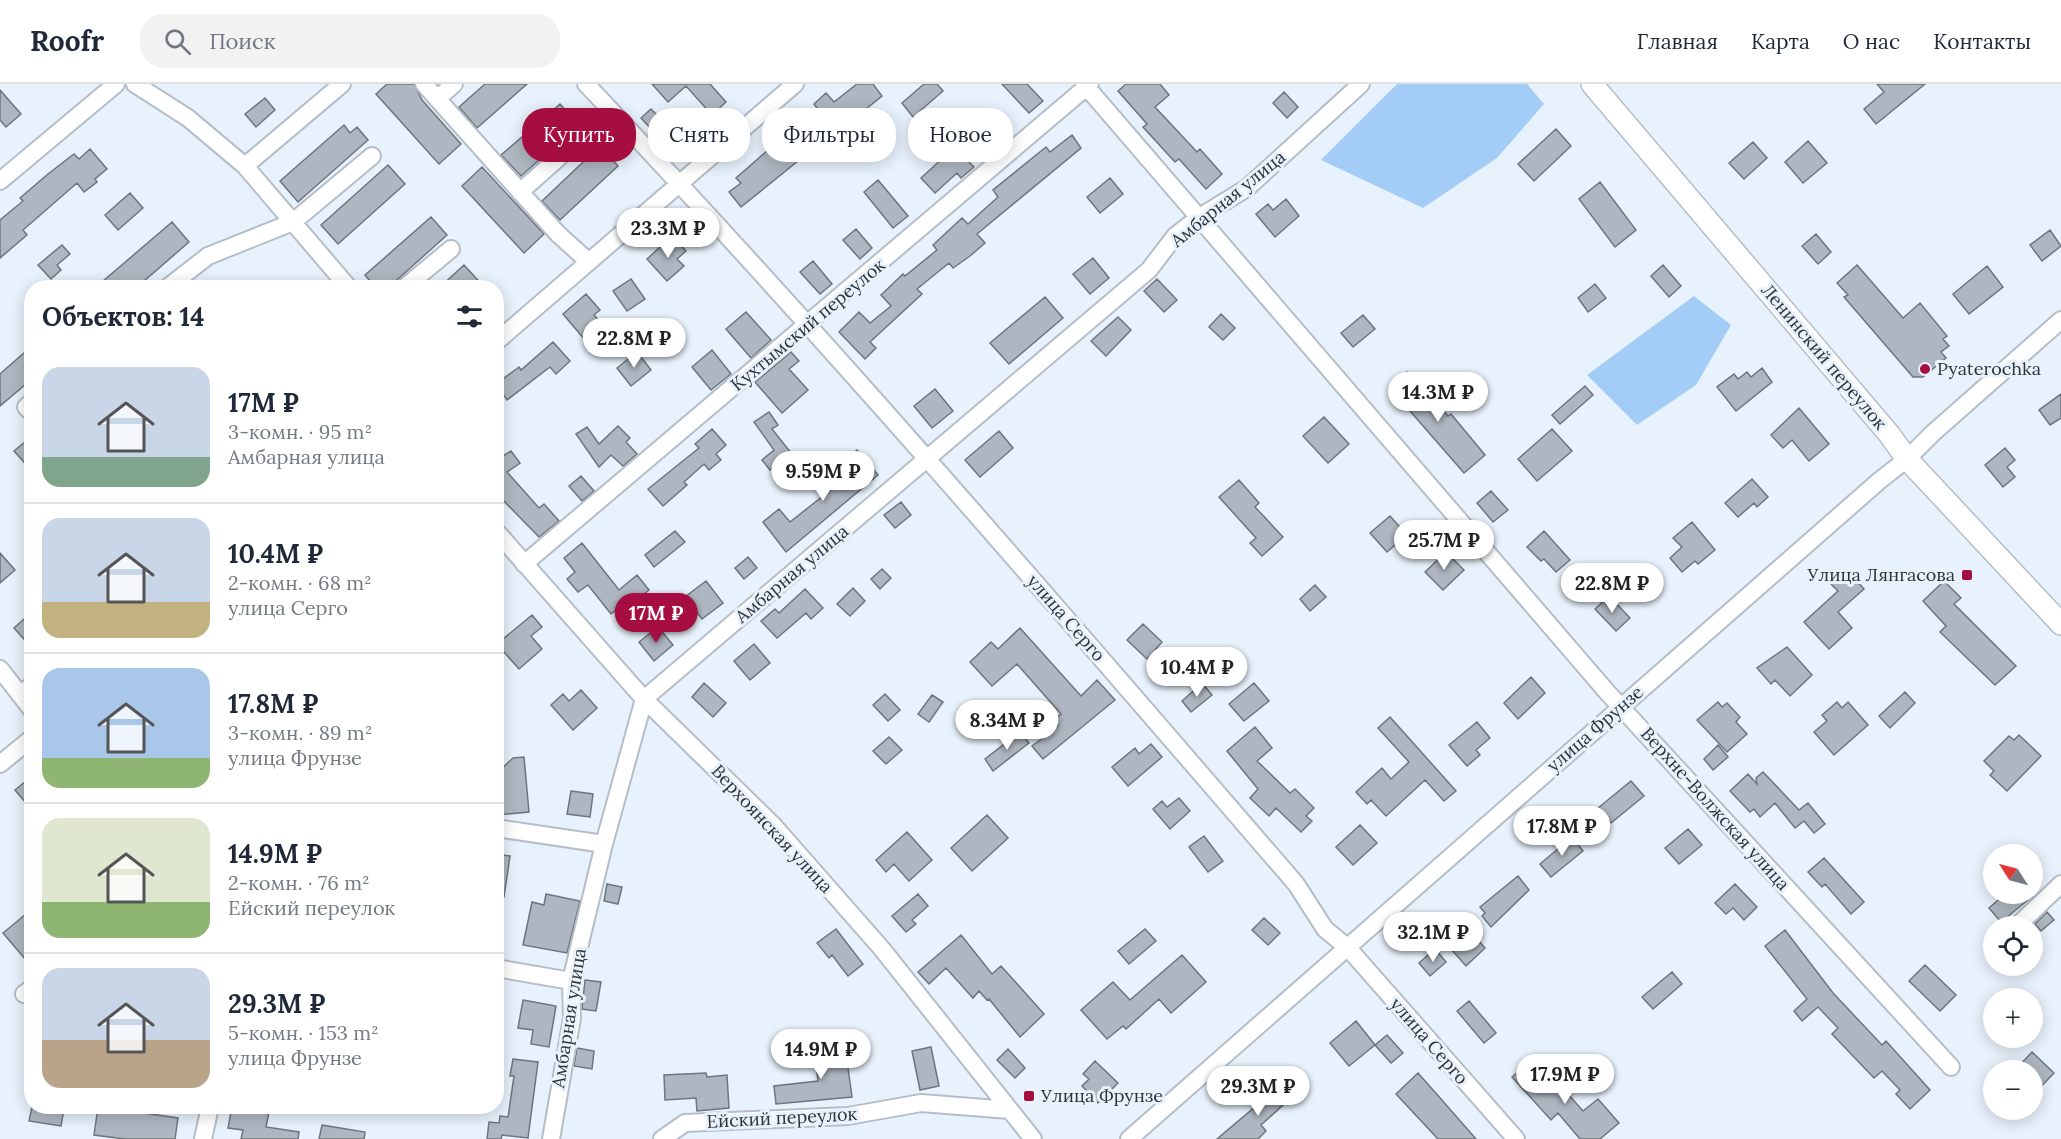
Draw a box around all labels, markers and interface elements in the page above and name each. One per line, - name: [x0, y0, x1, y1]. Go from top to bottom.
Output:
- search box: [140, 14, 560, 68]
- text: Roofr: [30, 23, 104, 59]
- icon: search: [161, 25, 194, 58]
- text: Поиск: [209, 27, 276, 55]
- text: Главная: [1637, 28, 1718, 55]
- text: Карта: [1751, 28, 1810, 55]
- text: О нас: [1843, 28, 1900, 55]
- text: Контакты: [1933, 28, 2031, 55]
- chip: Купить: [522, 108, 636, 162]
- chip: Снять: [648, 108, 750, 162]
- chip: Фильтры: [762, 108, 896, 162]
- chip: Новое: [908, 108, 1013, 162]
- street label: Амбарная улица: [1165, 145, 1290, 253]
- pin: 23.3M ₽: [613, 208, 723, 259]
- text: 23.3M ₽: [631, 215, 705, 240]
- street label: Кухтымский переулок: [726, 253, 890, 396]
- street label: Ленинский переулок: [1757, 279, 1892, 435]
- text: Объектов: 14: [42, 300, 204, 333]
- icon: filters: [453, 300, 486, 333]
- pin: 22.8M ₽: [579, 318, 689, 369]
- text: 22.8M ₽: [597, 325, 671, 350]
- place label: Pyaterochka: [1937, 357, 2041, 380]
- marker: Pyaterochka: [1918, 362, 1932, 376]
- pin: 14.3M ₽: [1383, 372, 1493, 423]
- text: 14.3M ₽: [1402, 379, 1474, 404]
- text: 17M ₽: [228, 386, 299, 419]
- icon: home: [90, 391, 162, 463]
- text: 3-комн. · 95 m²: [228, 419, 372, 444]
- text: Амбарная улица: [228, 444, 385, 469]
- pin: 9.59M ₽: [768, 451, 878, 502]
- text: 9.59M ₽: [785, 458, 861, 483]
- street label: Амбарная улица: [729, 519, 853, 628]
- pin: 25.7M ₽: [1389, 520, 1499, 571]
- text: 25.7M ₽: [1408, 527, 1480, 552]
- text: 10.4M ₽: [228, 537, 323, 570]
- icon: home: [90, 542, 162, 614]
- pin: 22.8M ₽: [1557, 563, 1667, 614]
- place label: Улица Лянгасова: [1807, 563, 1955, 586]
- marker: Улица Лянгасова: [1960, 568, 1974, 582]
- street label: улица Серго: [1022, 569, 1110, 666]
- text: 2-комн. · 68 m²: [228, 570, 372, 595]
- text: 22.8M ₽: [1575, 570, 1649, 595]
- pin: 17M ₽: [614, 593, 698, 644]
- text: улица Серго: [228, 595, 348, 620]
- text: 17M ₽: [629, 600, 683, 625]
- pin: 10.4M ₽: [1142, 647, 1252, 698]
- text: 10.4M ₽: [1160, 654, 1234, 679]
- street label: улица Фрунзе: [1542, 680, 1648, 777]
- text: 17.8M ₽: [228, 687, 318, 720]
- icon: home: [90, 692, 162, 764]
- pin: 8.34M ₽: [952, 700, 1062, 751]
- text: 8.34M ₽: [969, 707, 1045, 732]
- text: 3-комн. · 89 m²: [228, 720, 372, 745]
- street label: Верхне-Волжская улица: [1636, 722, 1795, 895]
- text: улица Фрунзе: [228, 745, 362, 770]
- street label: Верхоянская улица: [707, 760, 838, 898]
- pin: 17.8M ₽: [1507, 806, 1617, 857]
- text: 17.8M ₽: [1527, 813, 1597, 838]
- text: 14.9M ₽: [228, 837, 322, 870]
- icon: home: [90, 842, 162, 914]
- north arrow: [1983, 844, 2043, 904]
- map controls: [1983, 844, 2043, 1120]
- text: 2-комн. · 76 m²: [228, 870, 370, 895]
- text: Ейский переулок: [228, 895, 395, 920]
- pin: 32.1M ₽: [1378, 912, 1488, 963]
- button: locate: [1983, 916, 2043, 976]
- text: 32.1M ₽: [1397, 919, 1469, 944]
- street label: Амбарная улица: [546, 946, 591, 1090]
- text: 29.3M ₽: [228, 987, 325, 1020]
- button: +: [1983, 988, 2043, 1048]
- icon: home: [90, 992, 162, 1064]
- street label: улица Серго: [1385, 992, 1473, 1089]
- text: 5-комн. · 153 m²: [228, 1020, 379, 1045]
- pin: 14.9M ₽: [766, 1029, 876, 1080]
- text: 14.9M ₽: [785, 1036, 857, 1061]
- text: улица Фрунзе: [228, 1045, 362, 1070]
- pin: 17.9M ₽: [1510, 1054, 1620, 1105]
- button: −: [1983, 1060, 2043, 1120]
- text: 17.9M ₽: [1530, 1061, 1600, 1086]
- pin: 29.3M ₽: [1203, 1066, 1313, 1117]
- text: 29.3M ₽: [1221, 1073, 1295, 1098]
- place label: Улица Фрунзе: [1040, 1084, 1163, 1107]
- marker: Улица Фрунзе: [1022, 1089, 1036, 1103]
- street label: Ейский переулок: [706, 1102, 858, 1133]

